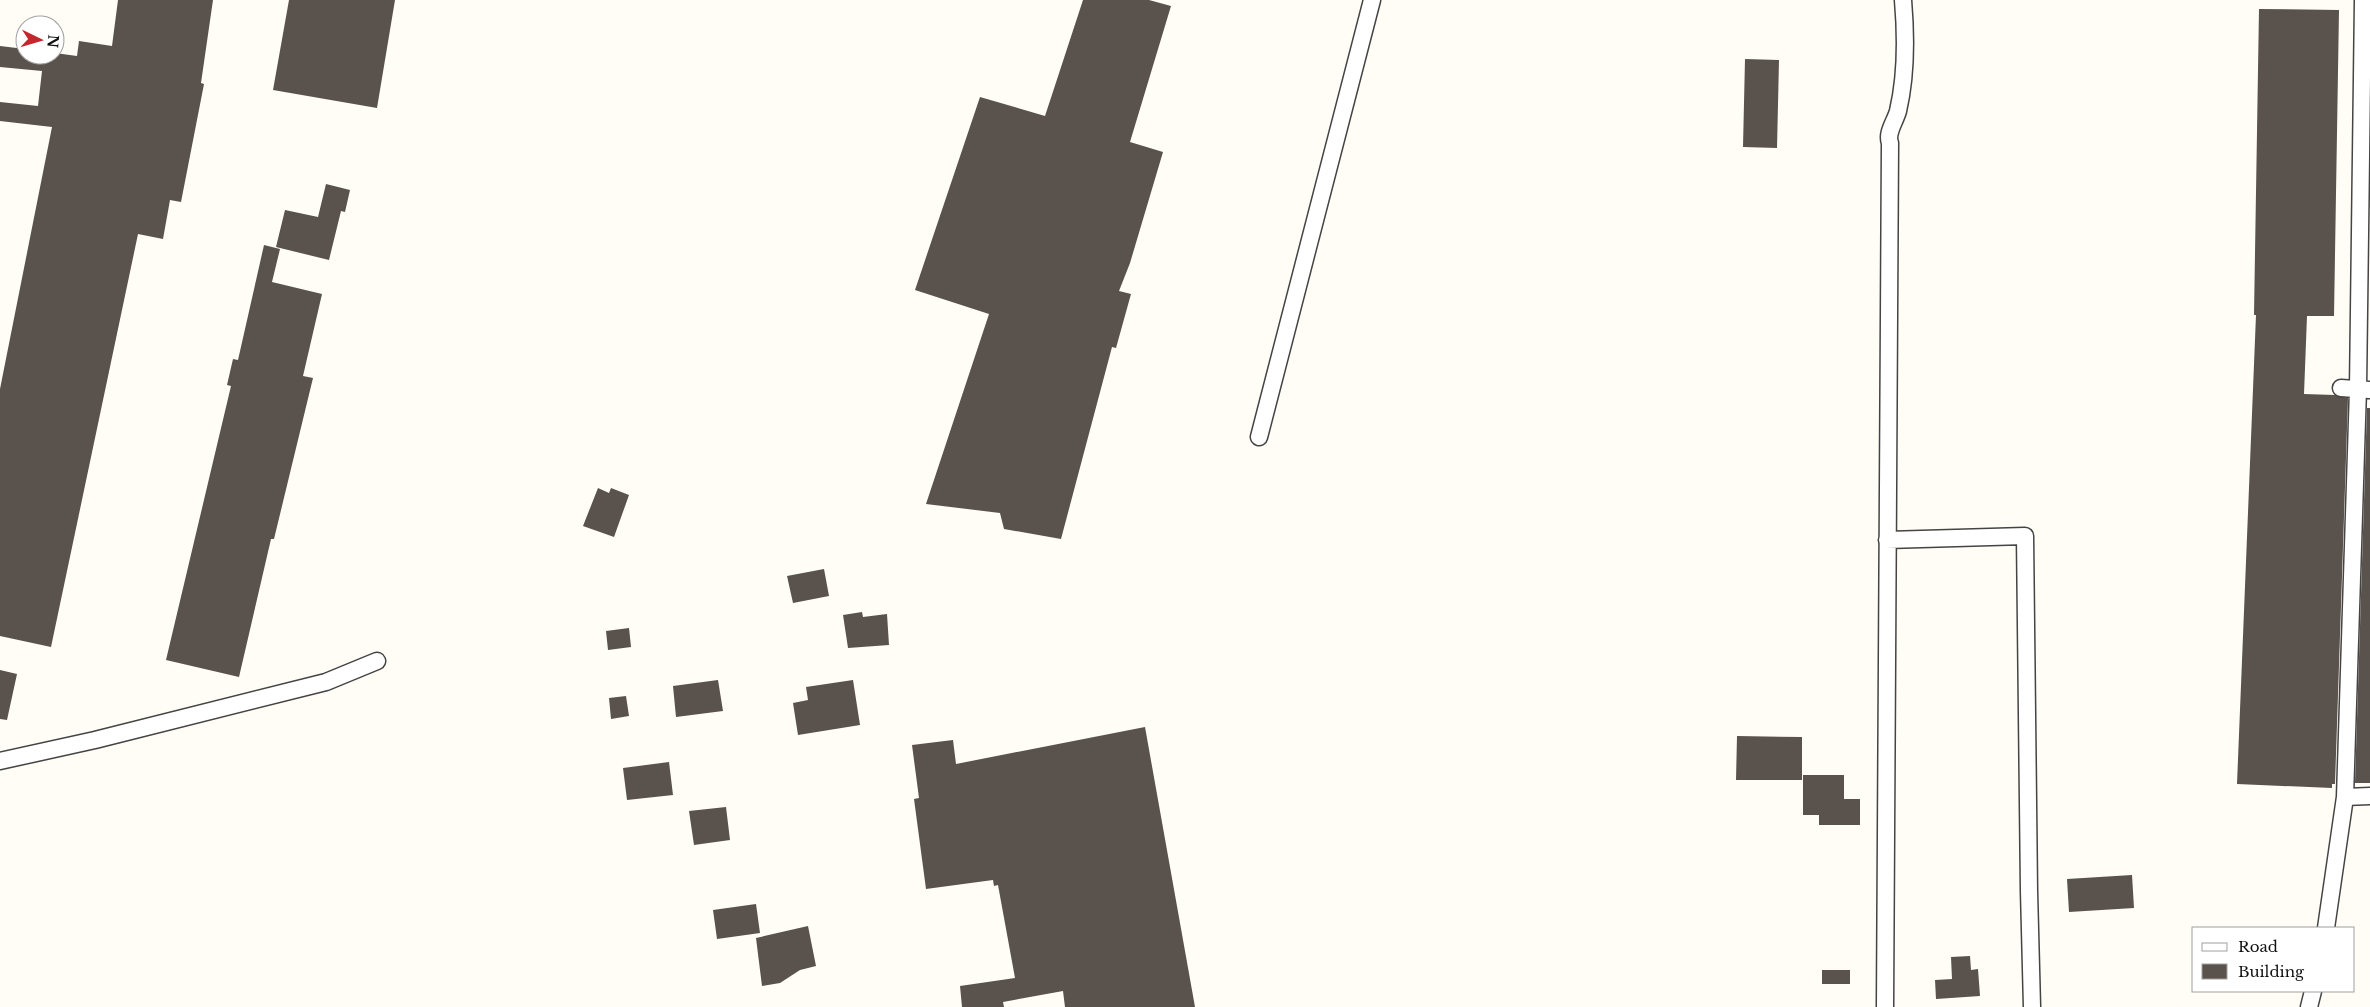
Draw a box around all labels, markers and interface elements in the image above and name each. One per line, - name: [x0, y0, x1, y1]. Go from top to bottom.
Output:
- north arrow: [15, 15, 65, 65]
- text: N: [43, 34, 62, 48]
- legend: [2192, 927, 2355, 992]
- text: Road: [2238, 937, 2278, 956]
- text: Building: [2238, 962, 2305, 981]

